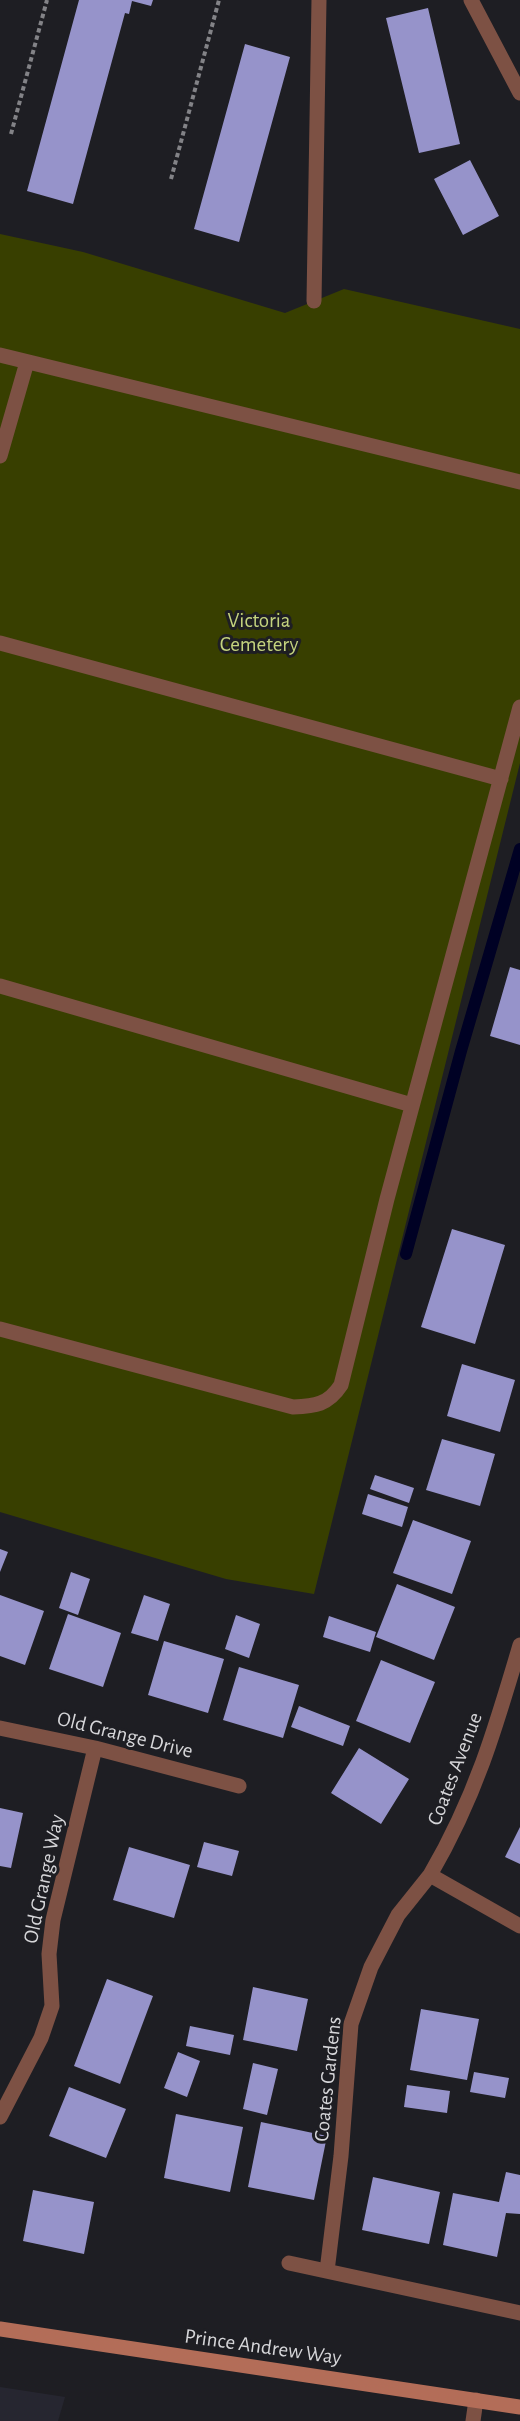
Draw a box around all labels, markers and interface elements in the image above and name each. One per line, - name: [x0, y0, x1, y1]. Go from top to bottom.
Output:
- park label: Victoria Cemetery: [220, 608, 298, 658]
- street label: Old Grange Drive: [55, 1706, 195, 1764]
- street label: Coates Avenue: [422, 1709, 488, 1829]
- street label: Old Grange Way: [18, 1812, 70, 1946]
- street label: Coates Gardens: [309, 2015, 347, 2143]
- street label: Prince Andrew Way: [183, 2324, 343, 2370]

